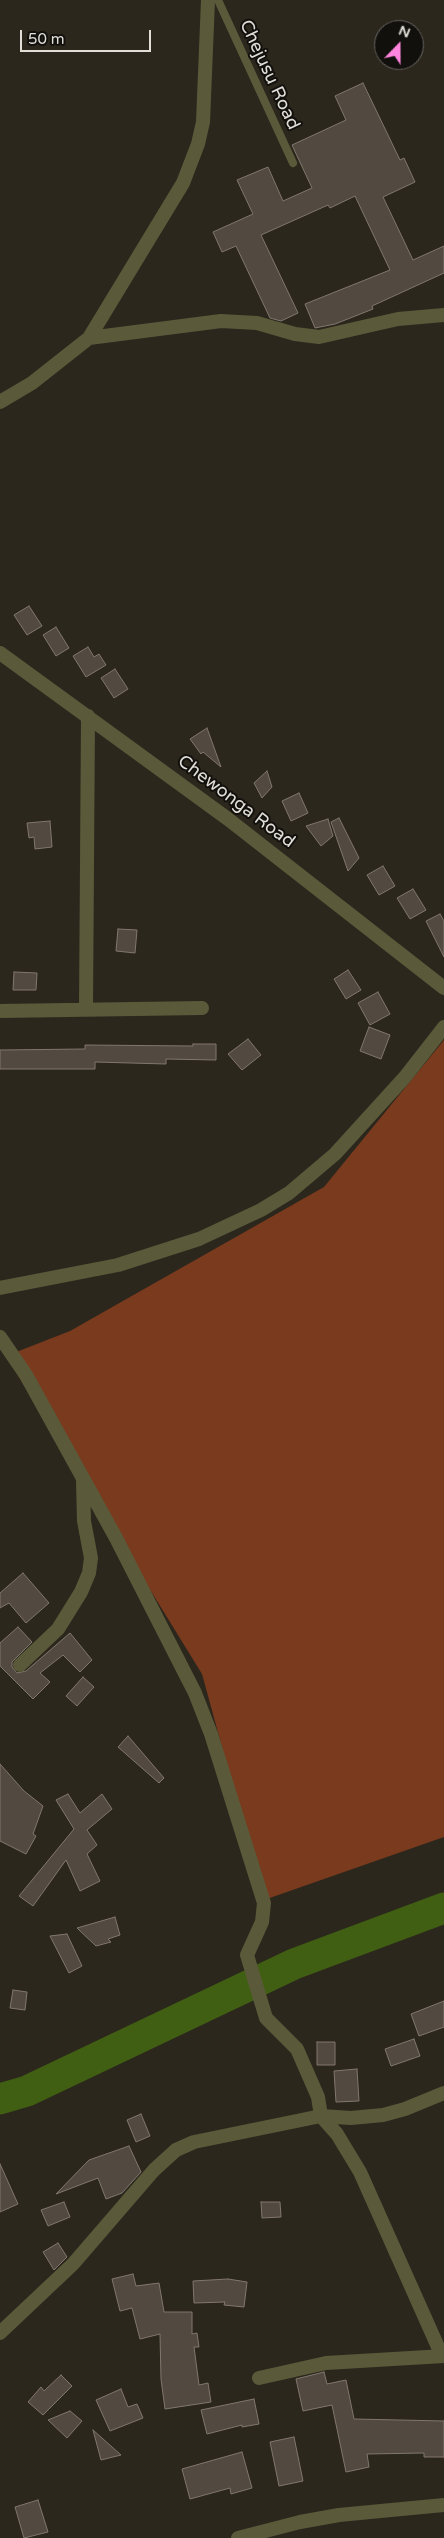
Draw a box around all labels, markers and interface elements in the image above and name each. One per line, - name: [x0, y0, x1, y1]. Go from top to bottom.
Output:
- street label: Chejusu Road: [234, 17, 304, 133]
- scale bar: [22, 20, 154, 52]
- north arrow: [374, 20, 424, 70]
- text: N: [396, 22, 413, 42]
- text: 50 m: [28, 30, 65, 48]
- street label: Chewonga Road: [173, 751, 299, 853]

